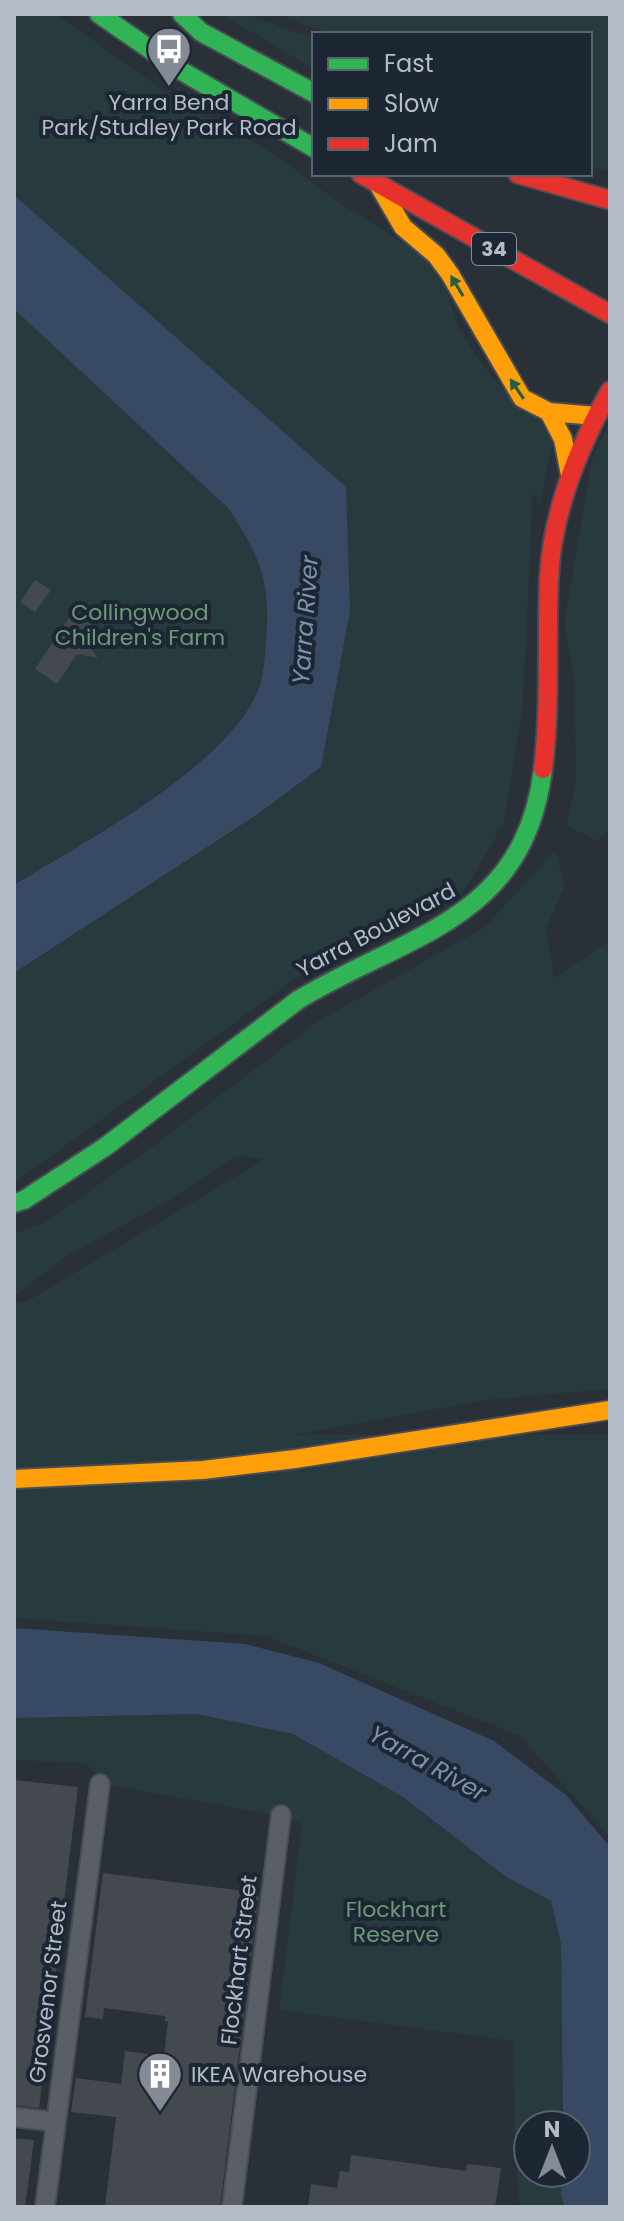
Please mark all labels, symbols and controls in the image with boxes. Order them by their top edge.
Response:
bus stop icon: Yarra Bend Park/Studley Park Road [145,25,193,88]
legend [312,32,592,176]
text: Fast [384,47,434,80]
place label: Yarra Bend Park/Studley Park Road [41,87,297,143]
text: Slow [384,87,439,120]
text: Jam [384,127,438,160]
road number: 34 [472,233,516,265]
one-way arrow [450,275,464,297]
one-way arrow [510,378,525,399]
water label: Yarra River [284,553,326,686]
park label: Collingwood Children's Farm [55,597,225,653]
street label: Yarra Boulevard [291,875,461,985]
water label: Yarra River [363,1717,493,1809]
street label: Flockhart Street [213,1873,265,2047]
park label: Flockhart Reserve [346,1894,446,1950]
street label: Grosvenor Street [21,1899,75,2085]
building icon: IKEA Warehouse [136,2050,184,2113]
place label: IKEA Warehouse [191,2059,367,2090]
north arrow [512,2109,592,2189]
text: N [544,2114,560,2145]

